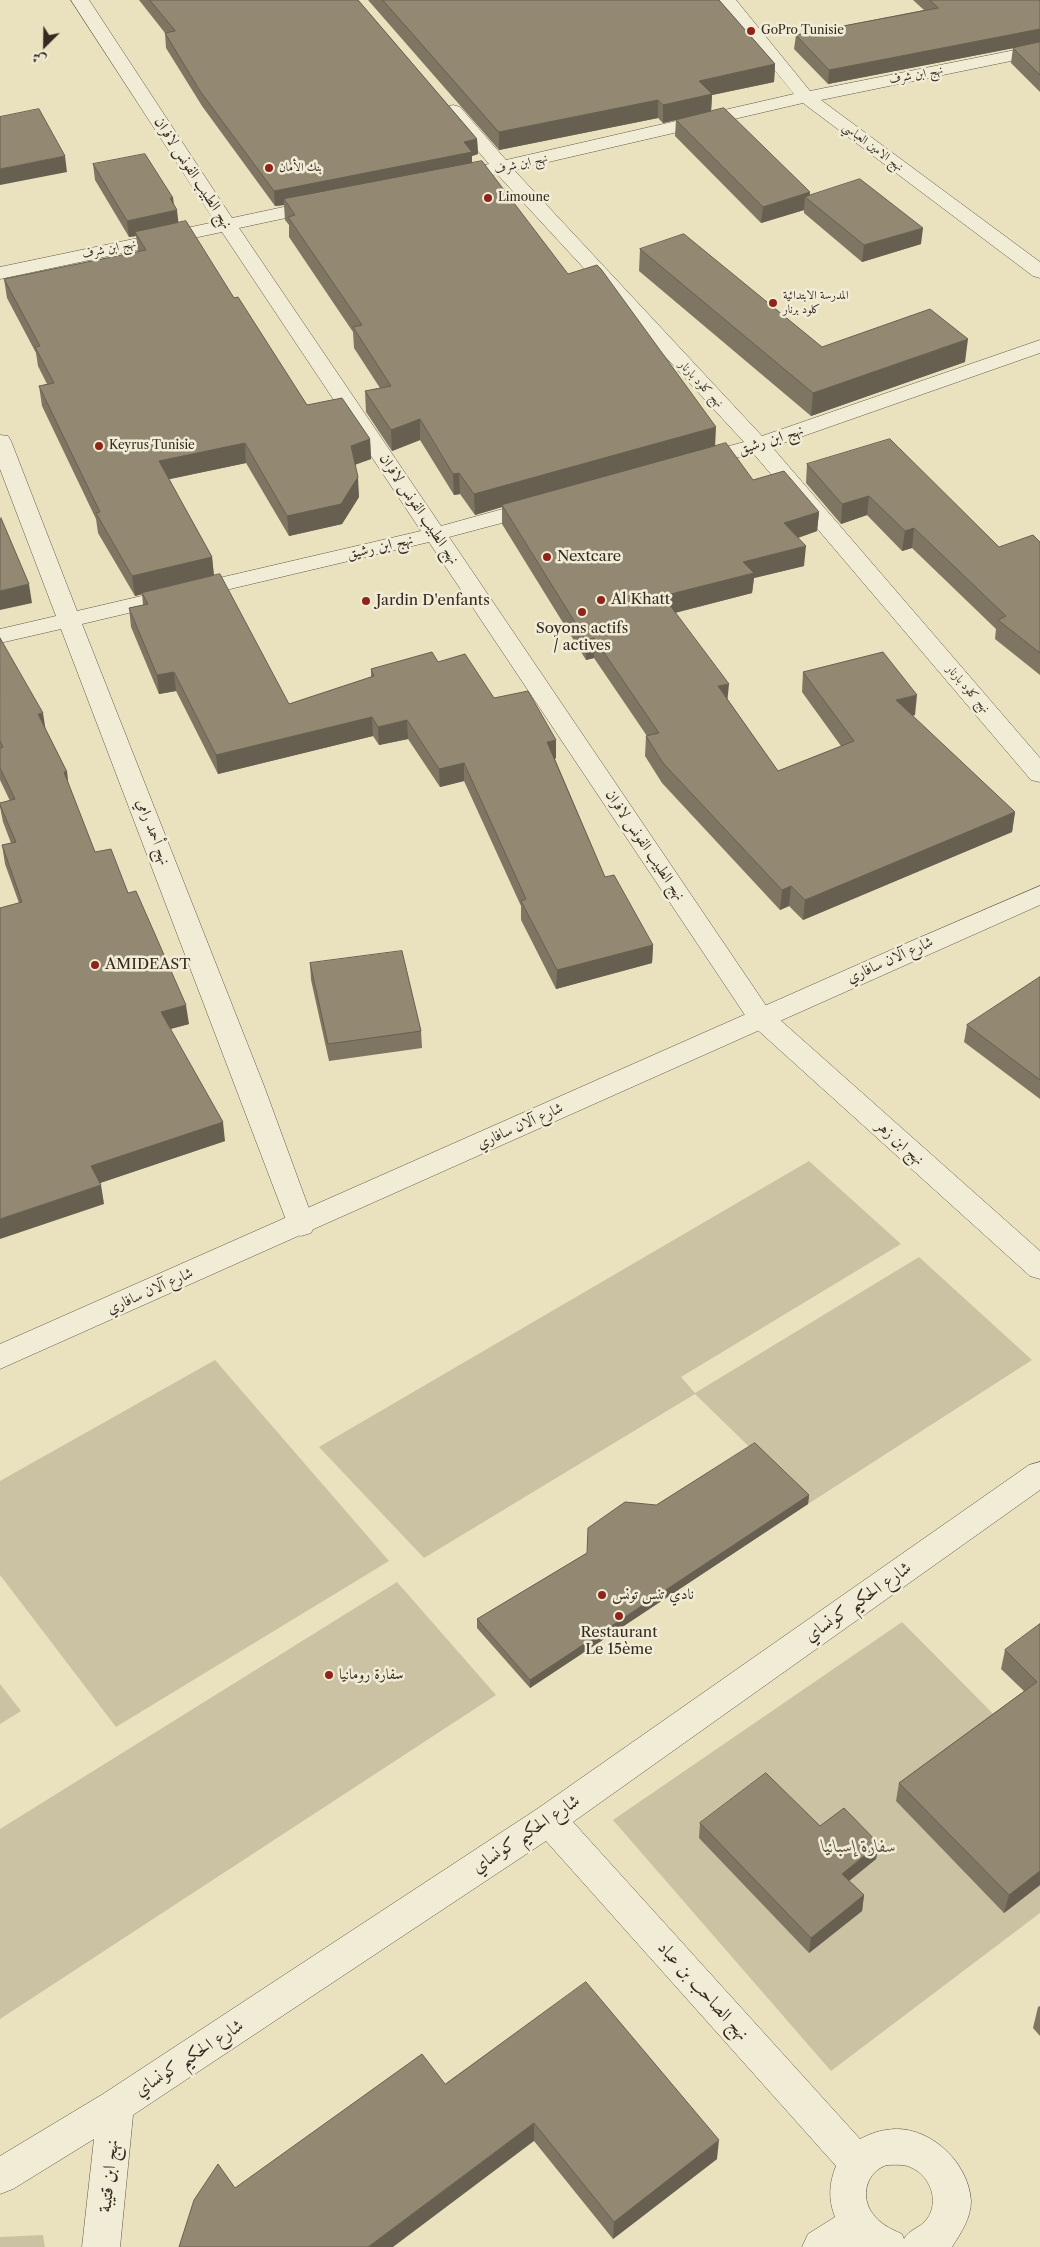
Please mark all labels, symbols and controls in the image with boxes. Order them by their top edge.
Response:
north arrow [20,20,70,70]
place label: GoPro Tunisie [761,24,844,38]
marker: GoPro Tunisie [745,25,757,37]
text: ش [29,48,49,70]
street label: نهج ابن شرف [888,63,944,87]
street label: نهج الطبيب الفونس لافران [150,114,236,232]
street label: نهج الامين العباسي [840,120,906,174]
street label: نهج ابن شرف [493,151,549,177]
place label: بنك الأمان [279,161,322,175]
marker: بنك الأمان [263,162,275,174]
place label: Limoune [498,191,550,205]
marker: Limoune [482,192,494,204]
street label: نهج ابن شرف [81,236,137,262]
place label: المدرسة الابتدائية كلود برنار [783,289,849,317]
marker: المدرسة الابتدائية كلود برنار [767,297,779,309]
street label: نهج كلود بارنار [676,358,726,410]
street label: نهج ابن رشيق [736,421,806,459]
place label: Keyrus Tunisie [109,439,195,453]
marker: Keyrus Tunisie [93,440,105,452]
street label: نهج الطبيب الفونس لافران [375,450,463,568]
street label: نهج ابن رشيق [345,531,415,563]
place label: Nextcare [557,548,621,566]
marker: Nextcare [541,551,553,563]
place label: Al Khatt [611,591,670,609]
place label: Jardin D'enfants [376,592,490,610]
marker: Al Khatt [595,594,607,606]
marker: Jardin D'enfants [360,595,372,607]
marker: Soyons actifs / actives [576,606,588,618]
place label: Soyons actifs / actives [536,620,628,655]
street label: نهج كلود بارنار [943,662,993,716]
street label: نهج الطبيب الفونس لافران [601,786,689,904]
street label: نهج أحمد رامي [132,796,174,868]
street label: شارع آلان سافاري [844,933,936,987]
place label: AMIDEAST [105,956,191,974]
marker: AMIDEAST [89,959,101,971]
street label: شارع آلان سافاري [474,1099,566,1153]
street label: نهج ابن زهر [872,1117,928,1169]
street label: شارع آلان سافاري [104,1264,196,1318]
street label: شارع الحكيم كونساي [800,1557,916,1647]
place label: نادي تنس تونس [612,1586,694,1604]
marker: نادي تنس تونس [596,1589,608,1601]
marker: Restaurant Le 15ème [613,1610,625,1622]
place label: Restaurant Le 15ème [580,1624,658,1659]
place label: سفارة رومانيا [339,1666,403,1684]
marker: سفارة رومانيا [323,1669,335,1681]
street label: شارع الحكيم كونساي [468,1790,584,1878]
park label: سفارة إسبانيا [822,1836,896,1858]
street label: نهج الصاحب بن عباد [653,1937,753,2045]
street label: شارع الحكيم كونساي [130,2015,248,2101]
street label: نهج ابن قتيبة [94,2138,124,2214]

